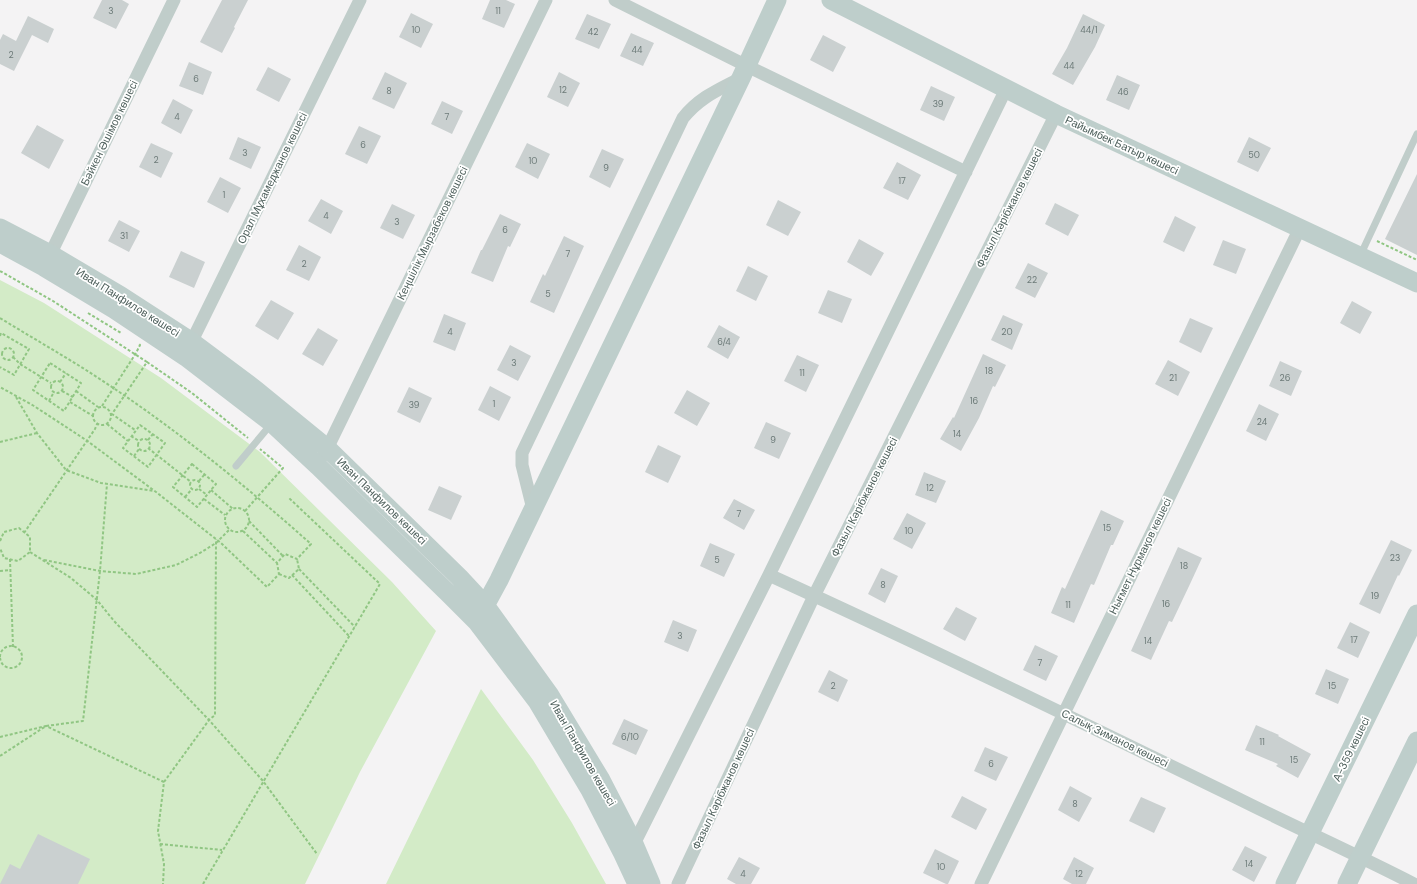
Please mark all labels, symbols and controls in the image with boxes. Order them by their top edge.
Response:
house number: 3 [108,5,114,17]
house number: 11 [495,5,501,17]
house number: 10 [412,24,420,36]
house number: 44/1 [1080,24,1098,36]
house number: 42 [588,26,598,38]
house number: 44 [632,44,643,56]
house number: 2 [8,49,14,61]
house number: 44 [1064,60,1075,72]
house number: 6 [193,73,199,85]
street label: Бәйкен Әшімов көшесі [77,78,141,188]
house number: 12 [559,84,567,96]
house number: 8 [386,85,392,97]
house number: 46 [1117,86,1129,98]
house number: 39 [933,98,944,110]
street label: Орал Мұхамеджанов көшесі [234,110,310,246]
house number: 4 [174,111,180,123]
house number: 7 [445,111,450,123]
street label: Райымбек Батыр көшесі [1063,113,1181,177]
house number: 6 [360,139,366,151]
street label: Фазыл Кәрібжанов көшесі [973,146,1045,270]
house number: 3 [242,147,248,159]
house number: 50 [1248,149,1260,161]
house number: 2 [153,154,159,166]
house number: 10 [529,155,537,167]
house number: 9 [603,162,609,174]
street label: Кеңшілік Мырзабеков көшесі [394,164,470,302]
house number: 17 [898,175,906,187]
house number: 1 [223,189,226,201]
house number: 4 [323,210,329,222]
house number: 3 [394,216,400,228]
house number: 6 [502,224,508,236]
house number: 31 [120,230,128,242]
house number: 7 [566,248,571,260]
house number: 2 [301,258,307,270]
street label: Иван Панфилов көшесі [74,264,182,340]
house number: 22 [1027,274,1037,286]
house number: 5 [545,288,551,300]
house number: 4 [447,326,453,338]
house number: 20 [1001,326,1013,338]
house number: 6/4 [717,336,731,348]
house number: 3 [511,357,517,369]
house number: 18 [985,365,993,377]
house number: 11 [799,367,805,379]
house number: 21 [1169,372,1177,384]
house number: 26 [1280,372,1291,384]
house number: 16 [970,395,979,407]
house number: 1 [493,398,496,410]
house number: 39 [409,399,420,411]
house number: 24 [1257,416,1268,428]
house number: 14 [953,428,962,440]
house number: 9 [770,434,776,446]
street label: Фазыл Кәрібжанов көшесі [828,435,900,559]
street label: Иван Панфилов көшесі [334,455,430,547]
house number: 12 [926,482,934,494]
street label: Нығмет Нұрмақов көшесі [1106,495,1174,617]
house number: 7 [737,508,742,520]
house number: 15 [1103,522,1111,534]
house number: 10 [905,525,913,537]
house number: 23 [1390,552,1400,564]
house number: 5 [714,554,720,566]
house number: 18 [1180,560,1188,572]
house number: 8 [880,579,886,591]
house number: 19 [1371,590,1380,602]
house number: 16 [1162,598,1171,610]
house number: 11 [1065,599,1071,611]
house number: 3 [677,630,683,642]
house number: 17 [1350,634,1358,646]
house number: 14 [1144,635,1153,647]
house number: 7 [1038,657,1043,669]
house number: 2 [830,680,836,692]
house number: 15 [1328,680,1336,692]
street label: Иван Панфилов көшесі [547,698,619,808]
street label: Салық Зиманов көшесі [1059,706,1171,770]
street label: А-359 көшесі [1329,715,1373,783]
street label: Фазыл Кәрібжанов көшесі [689,726,757,852]
house number: 6/10 [621,731,639,743]
house number: 11 [1259,736,1265,748]
house number: 15 [1290,754,1298,766]
house number: 6 [988,758,994,770]
house number: 8 [1072,798,1078,810]
house number: 14 [1245,858,1254,870]
house number: 10 [937,861,945,873]
house number: 4 [740,868,746,880]
house number: 12 [1075,868,1083,880]

